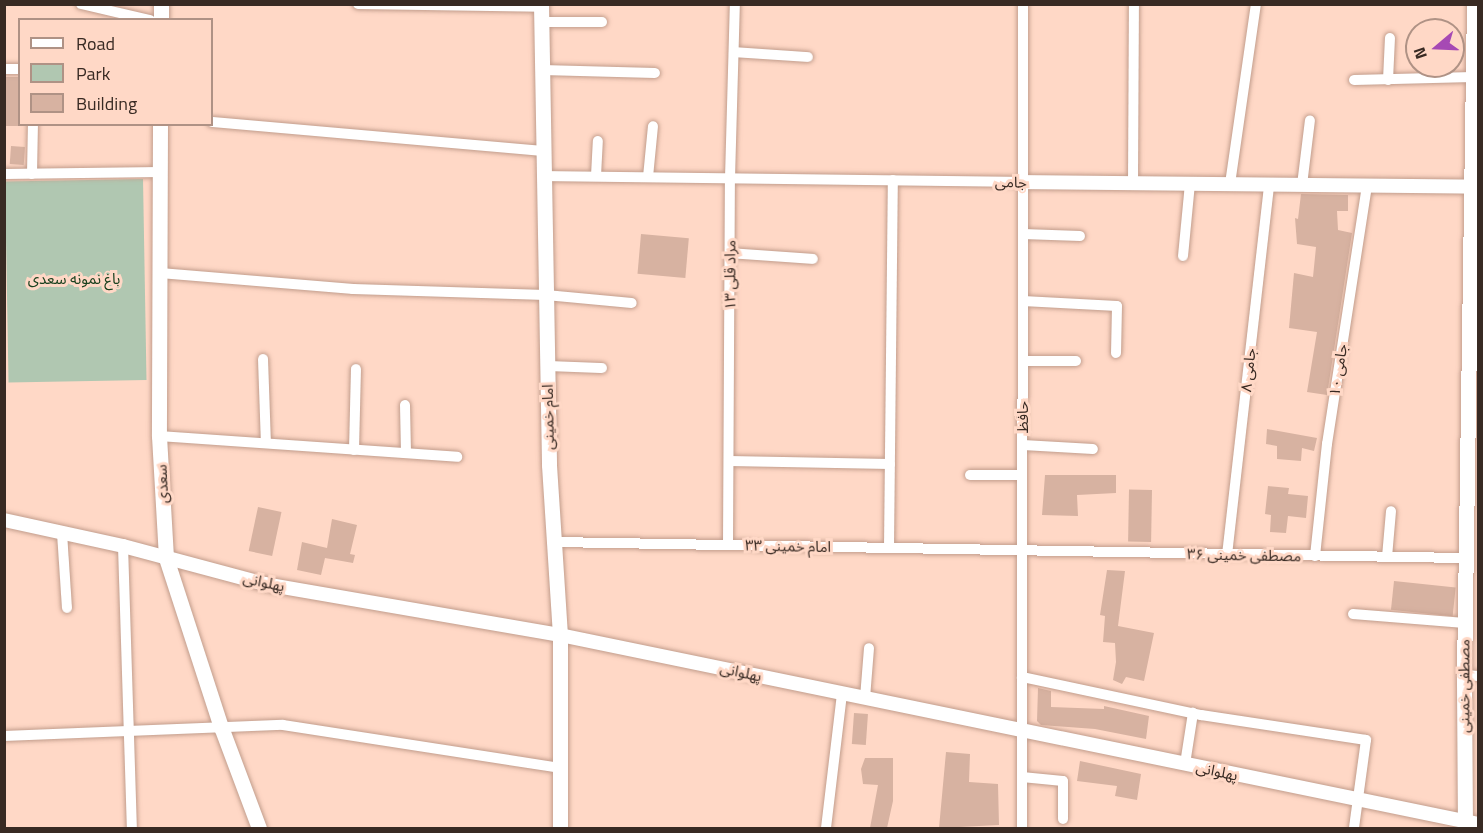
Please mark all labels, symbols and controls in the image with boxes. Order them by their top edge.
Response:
legend [18,18,213,126]
north arrow [1405,18,1465,78]
text: Road [76,30,115,57]
text: N [1407,44,1433,62]
text: Park [76,60,110,87]
text: Building [76,90,137,117]
street label: جامی [995,173,1027,191]
street label: مراد قلی ۱۳ [721,240,739,310]
park label: باغ نمونه سعدی [28,270,120,288]
street label: جامی ۱۰ [1325,343,1351,397]
street label: جامی ۸ [1237,347,1259,393]
street label: امام خمینی [538,384,558,450]
street label: حافظ [1014,401,1032,433]
street label: سعدی [152,464,172,504]
street label: امام خمینی ۳۳ [745,536,831,556]
street label: مصطفی خمینی ۳۶ [1187,545,1301,565]
street label: پهلوانی [241,569,287,595]
street label: مصطفی خمینی [1455,639,1473,733]
street label: پهلوانی [718,659,764,685]
street label: پهلوانی [1194,758,1240,784]

